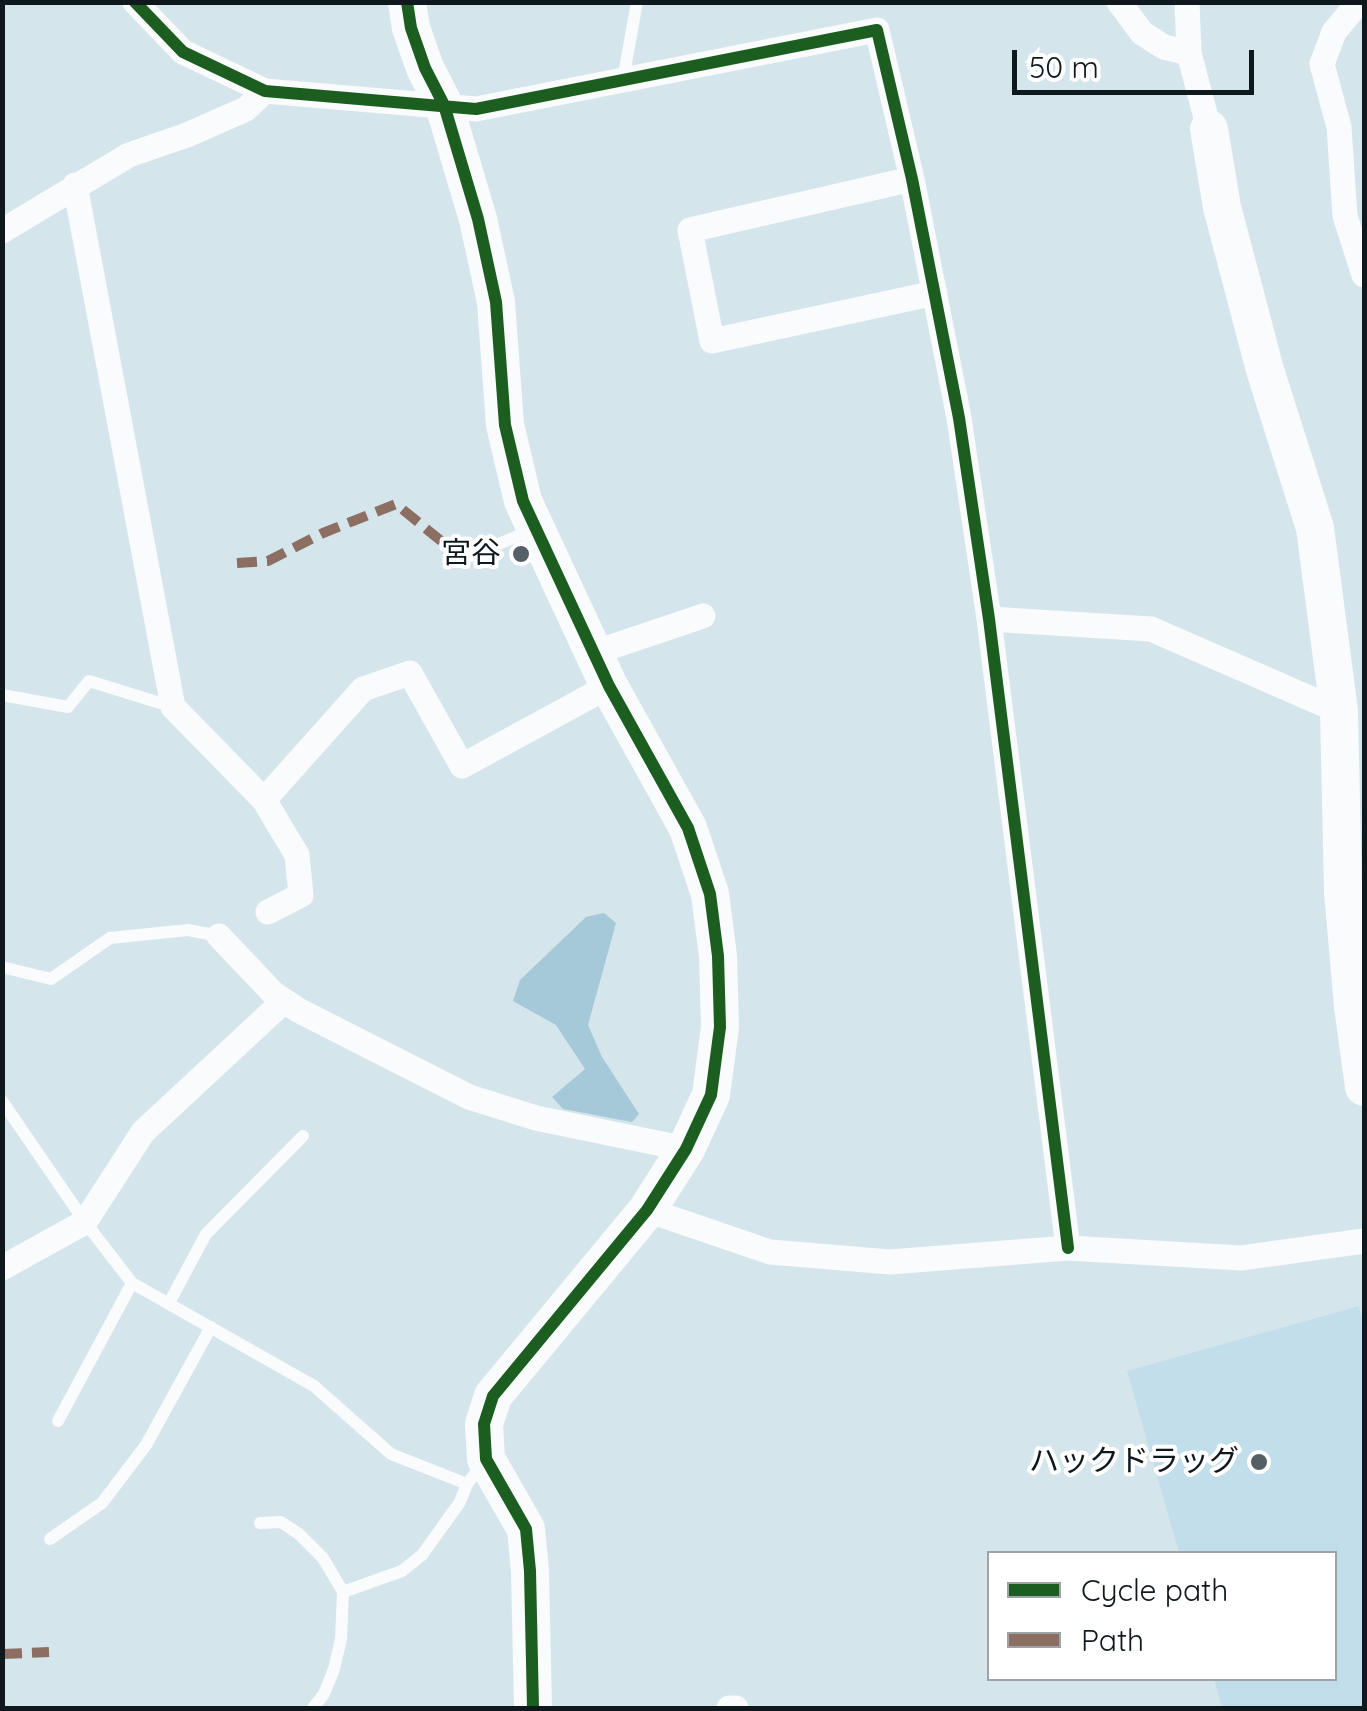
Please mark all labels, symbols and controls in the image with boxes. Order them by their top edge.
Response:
scale bar [1017,30,1260,92]
text: 50 m [1029,48,1099,86]
place label: 宮谷 [441,536,501,572]
marker: 宮谷 [510,543,532,565]
place label: ハックドラッグ [1029,1444,1239,1480]
marker: ハックドラッグ [1248,1451,1270,1473]
legend [987,1551,1337,1681]
text: Cycle path [1081,1571,1228,1609]
text: Path [1081,1621,1144,1659]

